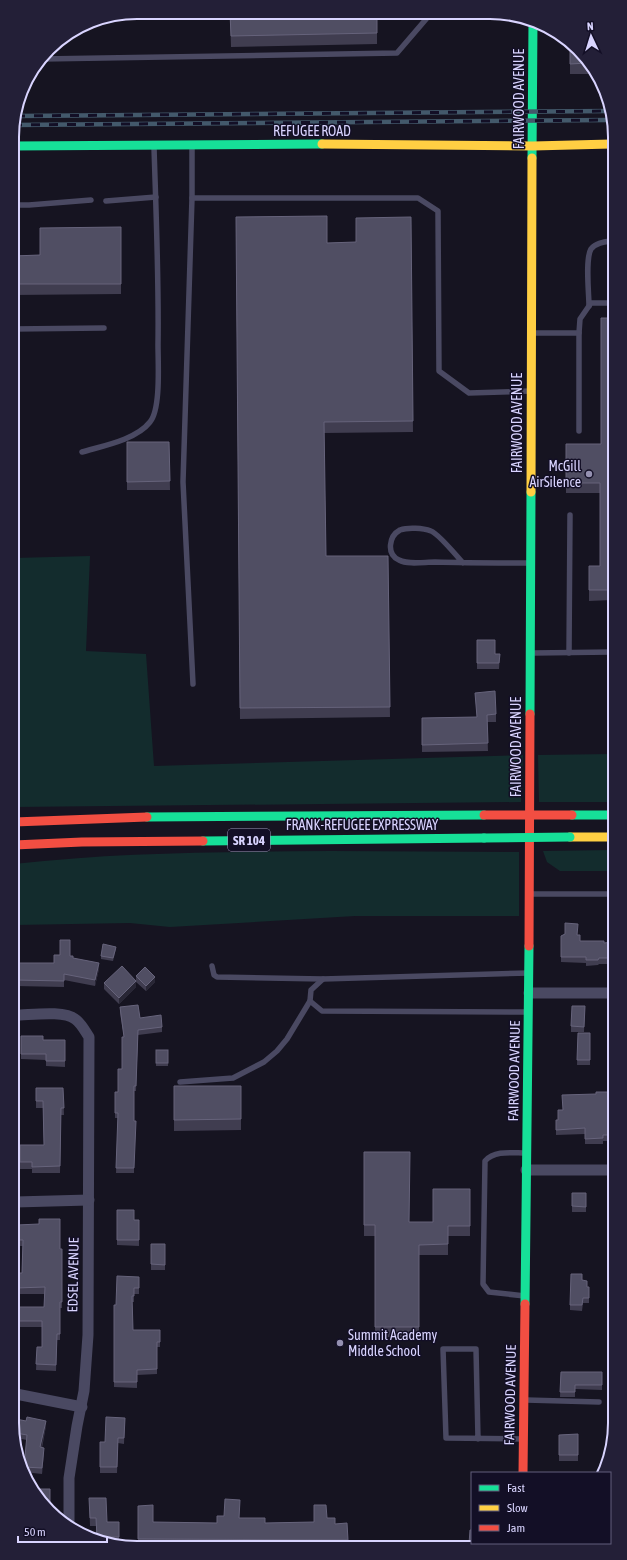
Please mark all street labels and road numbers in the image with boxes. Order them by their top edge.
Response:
street label: FAIRWOOD AVENUE [511,49,527,149]
street label: REFUGEE ROAD [273,123,351,139]
street label: FAIRWOOD AVENUE [509,373,525,473]
street label: FAIRWOOD AVENUE [508,697,524,797]
street label: FRANK-REFUGEE EXPRESSWAY [286,817,439,833]
road number: SR 104 [228,829,270,851]
street label: FAIRWOOD AVENUE [505,1021,523,1121]
street label: EDSEL AVENUE [64,1237,82,1313]
street label: FAIRWOOD AVENUE [501,1345,519,1445]

